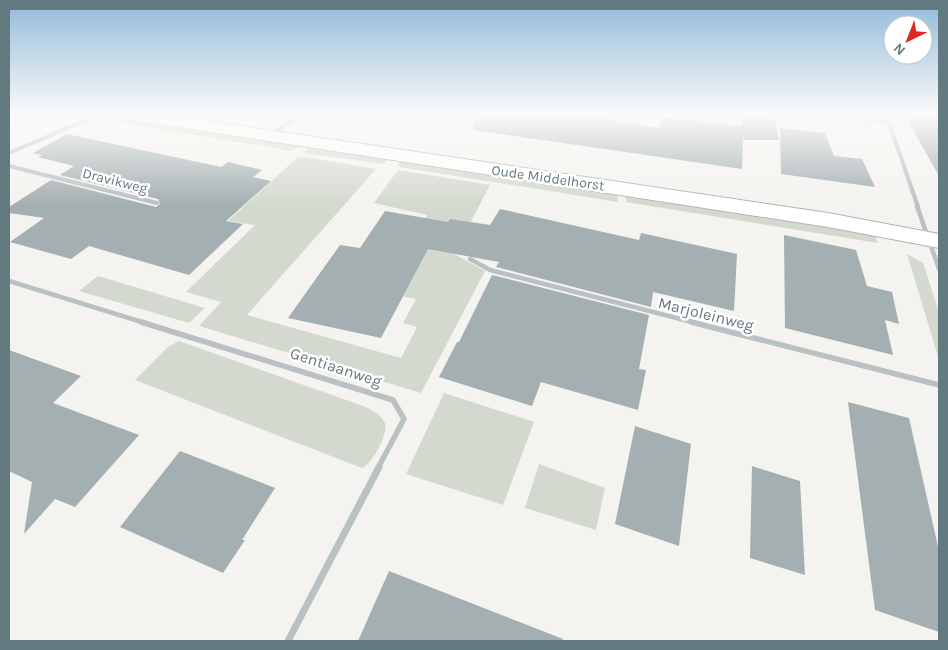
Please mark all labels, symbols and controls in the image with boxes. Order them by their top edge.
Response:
north arrow [883,15,933,65]
text: N [890,39,909,59]
street label: Oude Middelhorst [490,162,606,194]
street label: Dravikweg [81,165,149,197]
street label: Marjoleinweg [656,293,756,335]
street label: Gentiaanweg [288,343,384,391]

